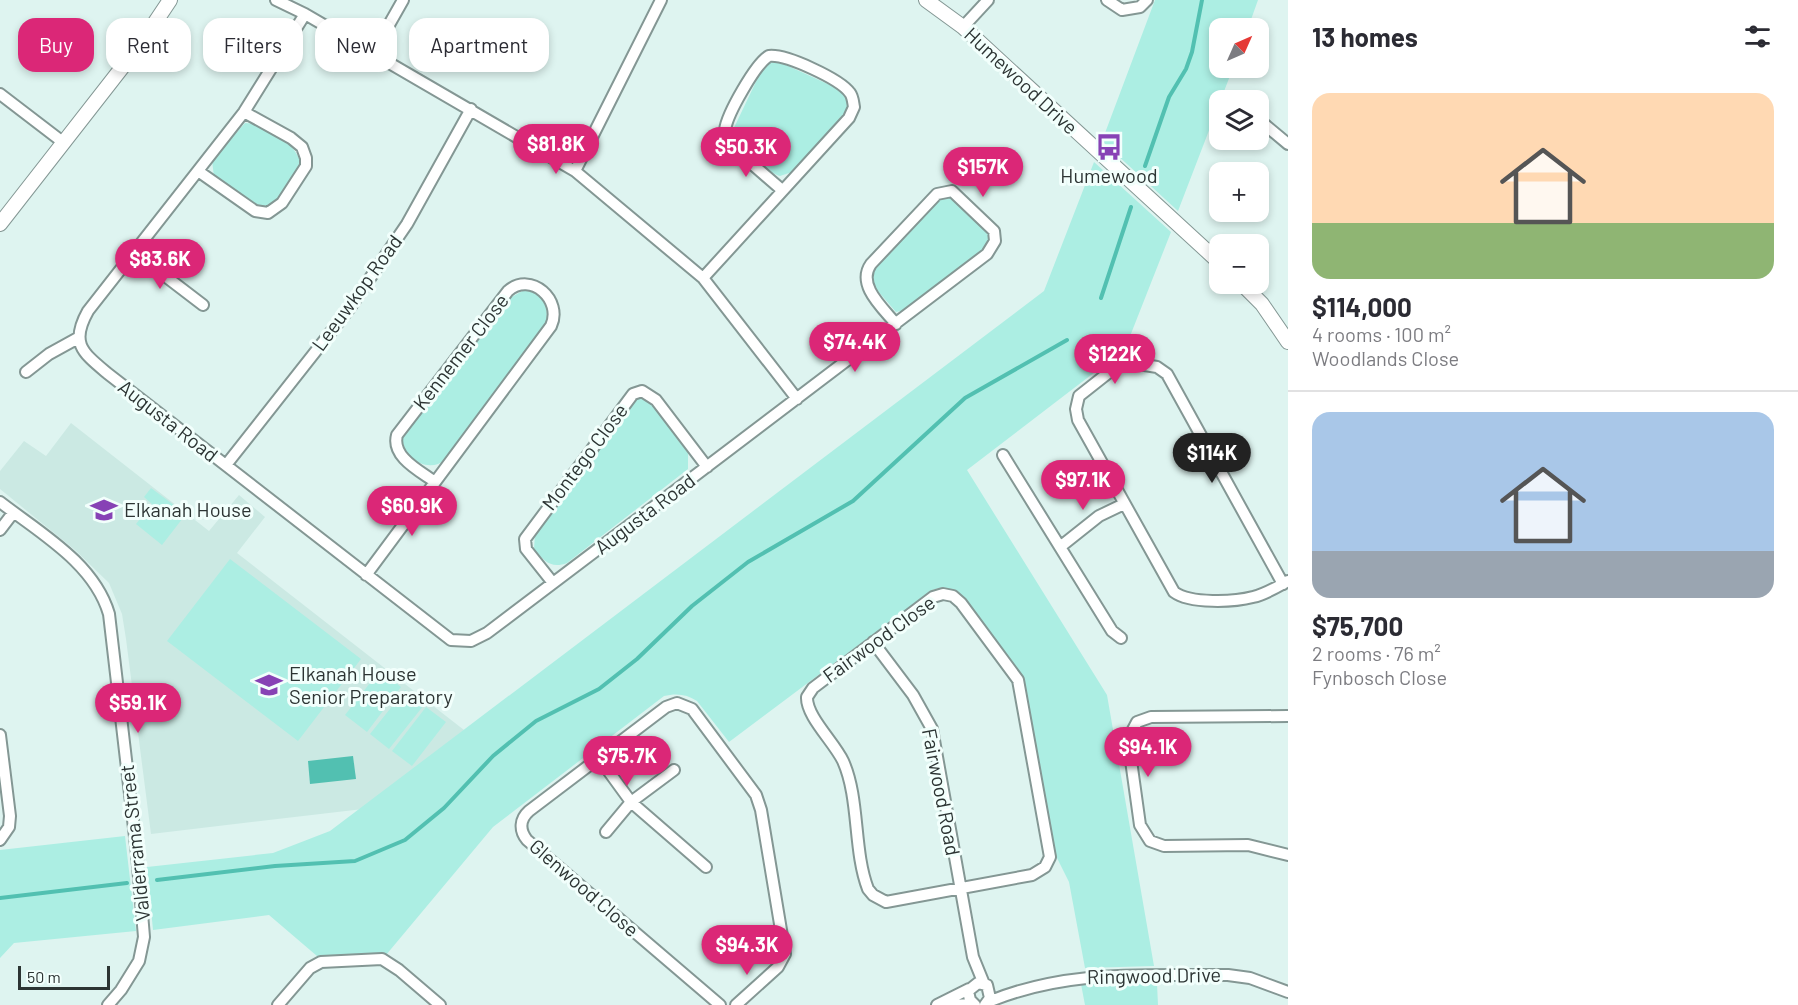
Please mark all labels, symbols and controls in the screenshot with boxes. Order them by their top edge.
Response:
chip: Buy [18,18,94,72]
chip: Rent [106,18,191,72]
chip: Filters [203,18,303,72]
chip: New [315,18,397,72]
chip: Apartment [409,18,549,72]
north arrow [1209,18,1269,78]
map controls [1209,18,1269,294]
icon: filters [1741,20,1774,53]
text: 13 homes [1312,21,1418,52]
street label: Humewood Drive [960,22,1083,139]
button: layers [1209,90,1269,150]
pin: $81.8K [507,124,605,175]
pin: $50.3K [697,127,795,178]
text: $81.8K [527,131,585,155]
bus stop icon: Humewood [1094,132,1124,162]
icon: home [1489,132,1597,240]
text: $50.3K [715,134,777,158]
pin: $157K [941,147,1025,198]
text: $157K [957,154,1009,178]
button: + [1209,162,1269,222]
place label: Humewood [1060,163,1158,187]
street label: Leeuwkop Road [306,230,406,355]
button: − [1209,234,1269,294]
pin: $83.6K [111,239,209,290]
text: $83.6K [129,246,191,270]
street label: Kennemer Close [407,288,513,414]
text: $114,000 [1312,291,1412,322]
pin: $74.4K [806,322,904,373]
text: 4 rooms · 100 m² [1312,322,1451,346]
text: $74.4K [823,329,887,353]
pin: $122K [1073,334,1157,385]
text: $122K [1088,341,1142,365]
text: Woodlands Close [1312,346,1459,370]
street label: Augusta Road [114,374,223,466]
street label: Montego Close [536,398,632,514]
pin: $114K [1170,433,1254,484]
text: $114K [1187,440,1237,464]
icon: home [1489,451,1597,559]
pin: $97.1K [1034,460,1132,511]
text: $97.1K [1055,467,1111,491]
street label: Augusta Road [589,468,699,559]
pin: $60.9K [363,486,461,537]
text: $60.9K [381,493,443,517]
school or university icon: Elkanah House [89,495,119,525]
place label: Elkanah House [124,497,252,521]
street label: Fairwood Close [818,590,939,687]
text: $75,700 [1312,610,1403,641]
text: 2 rooms · 76 m² [1312,641,1441,665]
place label: Elkanah House Senior Preparatory [289,661,453,708]
text: Fynbosch Close [1312,665,1447,689]
school or university icon: Elkanah House Senior Preparatory [254,670,284,700]
pin: $59.1K [89,683,187,734]
text: $59.1K [109,690,167,714]
street label: Fairwood Road [918,726,966,857]
pin: $94.1K [1099,727,1197,778]
text: $94.1K [1118,734,1178,758]
pin: $75.7K [578,736,676,787]
text: $75.7K [597,743,657,767]
street label: Valderrama Street [114,764,154,923]
street label: Glenwood Close [525,833,644,941]
pin: $94.3K [698,925,796,976]
text: $94.3K [716,932,778,956]
street label: Ringwood Drive [1087,962,1221,988]
scale bar [18,963,110,990]
text: 50 m [27,967,61,986]

